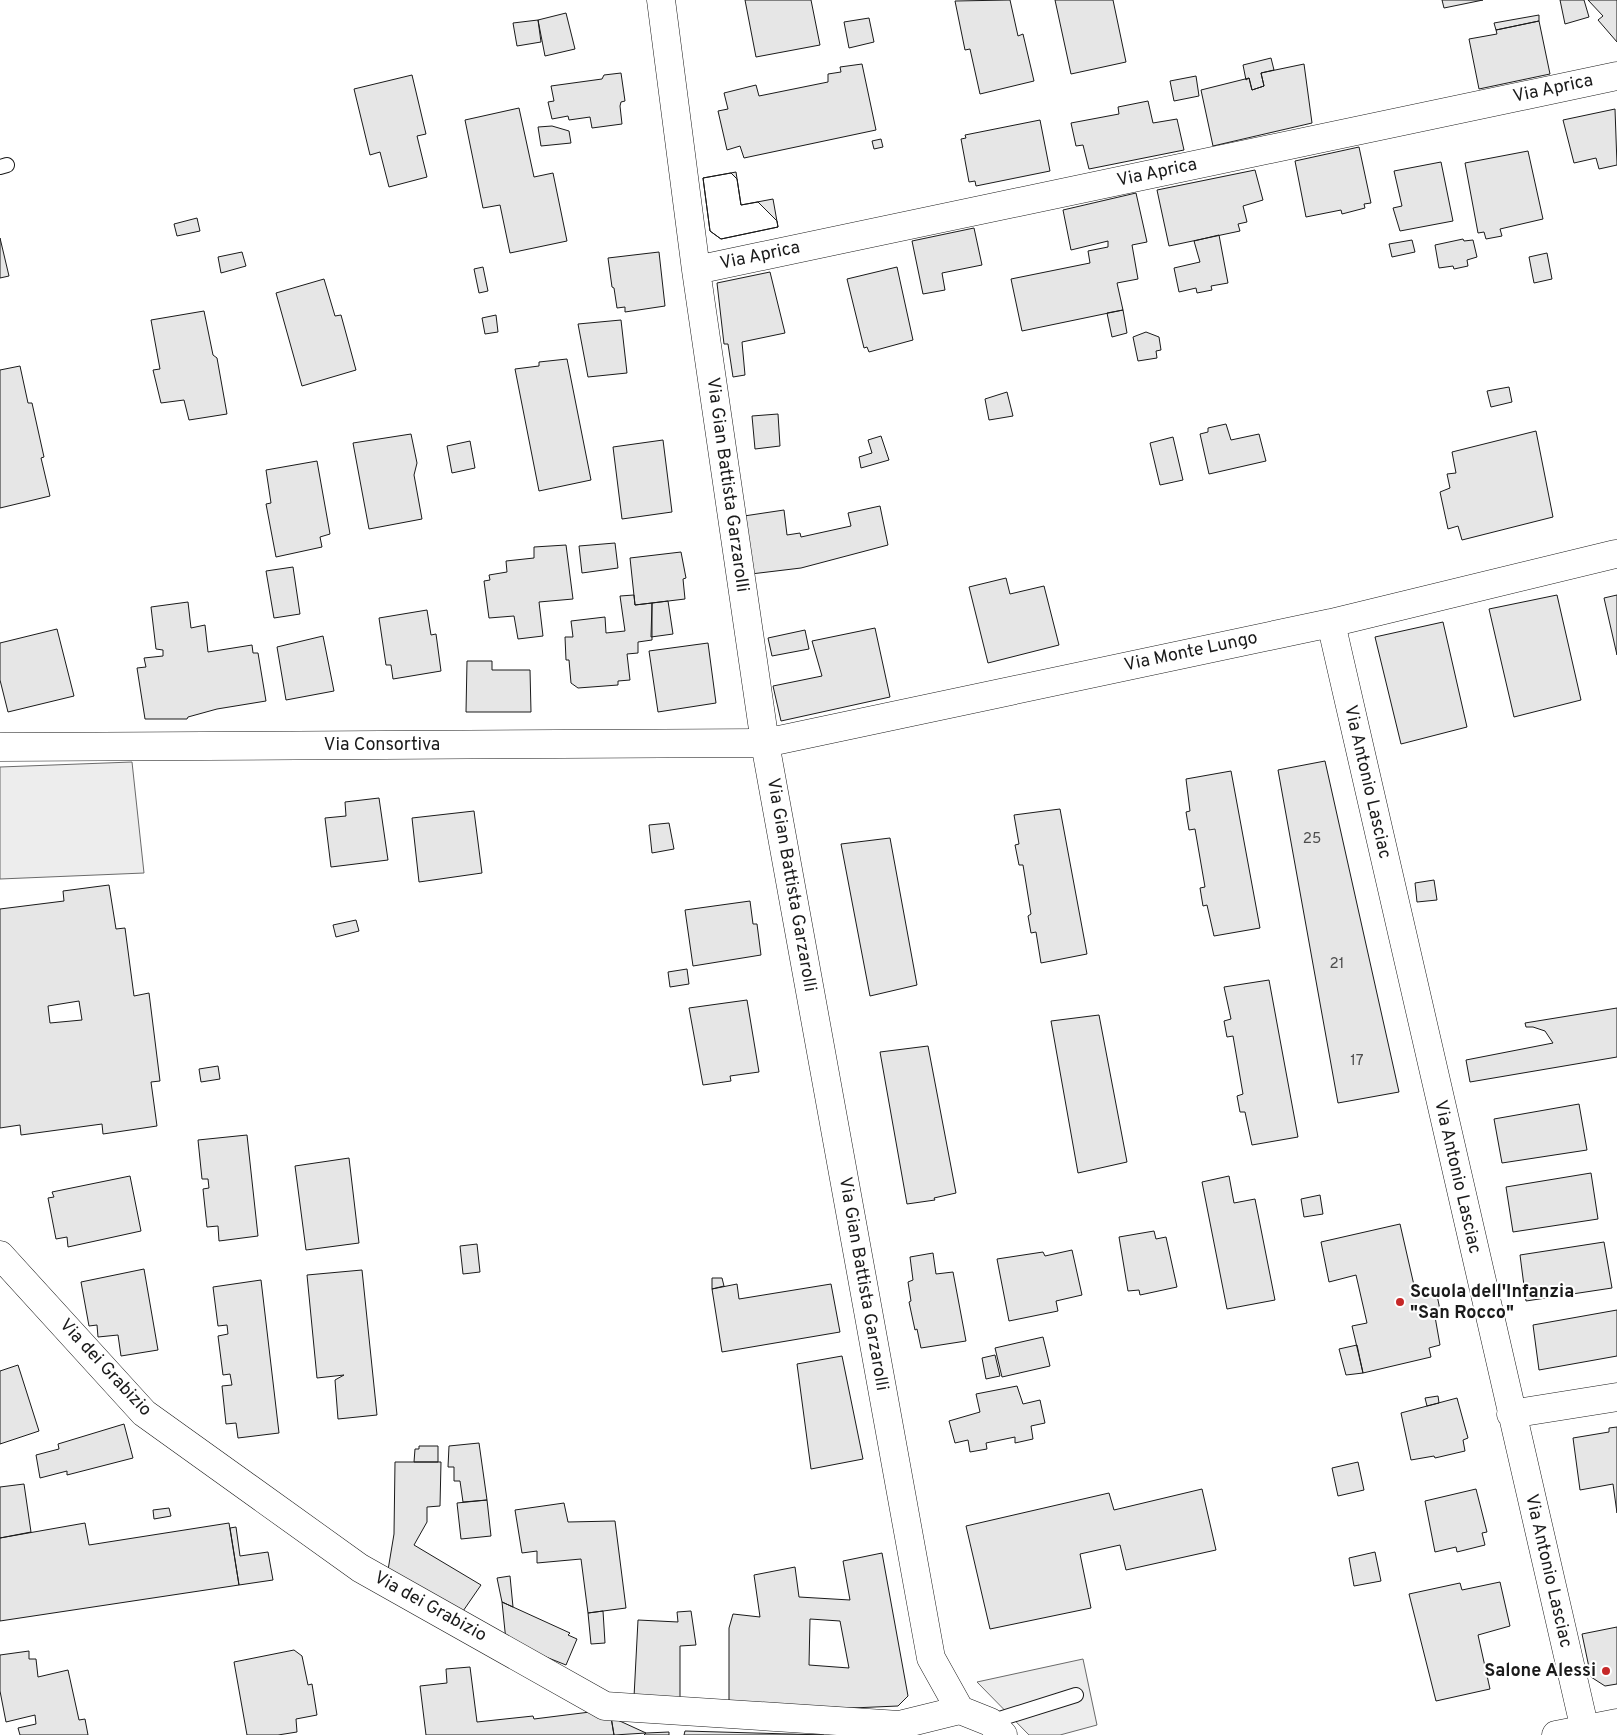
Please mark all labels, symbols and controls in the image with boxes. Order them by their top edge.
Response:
street label: Via Aprica [1511,69,1595,109]
street label: Via Aprica [1115,153,1199,193]
street label: Via Aprica [718,236,802,276]
street label: Via Gian Battista Garzarolli [701,376,753,594]
street label: Via Monte Lungo [1122,627,1260,677]
street label: Via Antonio Lasciac [1338,703,1396,861]
street label: Via Consortiva [324,734,440,757]
street label: Via Gian Battista Garzarolli [761,776,821,994]
house number: 25 [1303,830,1321,849]
house number: 21 [1330,955,1344,974]
house number: 17 [1350,1052,1364,1071]
street label: Via Antonio Lasciac [1428,1098,1486,1256]
street label: Via Gian Battista Garzarolli [833,1175,893,1393]
place label: Scuola dell'Infanzia "San Rocco" [1410,1281,1574,1325]
marker: Scuola dell'Infanzia "San Rocco" [1394,1296,1406,1308]
street label: Via dei Grabizio [54,1314,156,1422]
street label: Via Antonio Lasciac [1519,1492,1577,1650]
street label: Via dei Grabizio [370,1567,490,1647]
place label: Salone Alessi [1484,1660,1596,1683]
marker: Salone Alessi [1600,1665,1612,1677]

